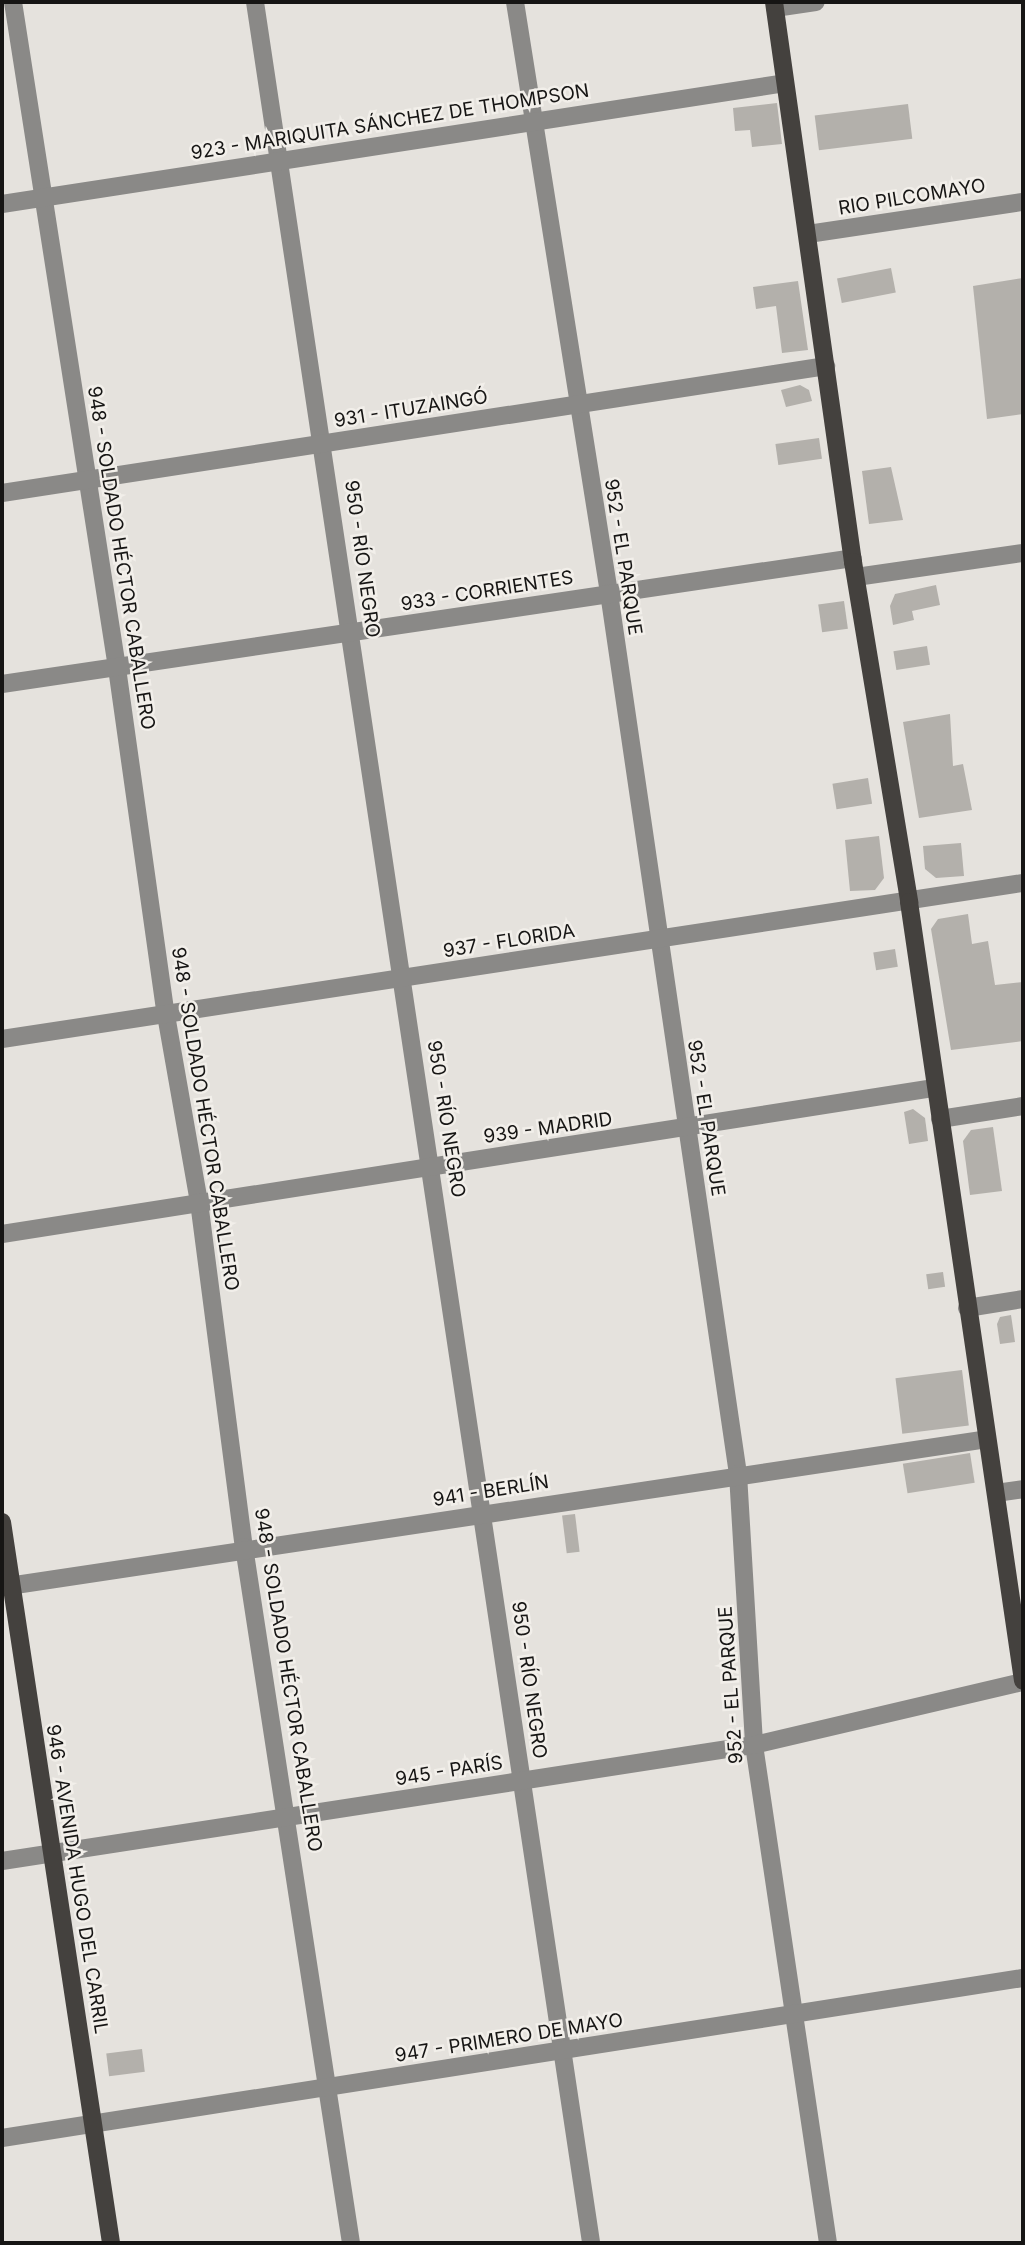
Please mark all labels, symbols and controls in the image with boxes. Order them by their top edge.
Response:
street label: 923 - MARIQUITA SÁNCHEZ DE THOMPSON [189,79,591,165]
street label: RIO PILCOMAYO [837,174,987,220]
street label: 948 - SOLDADO HÉCTOR CABALLERO [83,385,159,731]
street label: 931 - ITUZAINGÓ [332,386,490,432]
street label: 952 - EL PARQUE [599,477,647,637]
street label: 950 - RÍO NEGRO [340,479,384,639]
street label: 933 - CORRIENTES [399,566,575,616]
street label: 937 - FLORIDA [441,919,577,963]
street label: 948 - SOLDADO HÉCTOR CABALLERO [167,946,243,1292]
street label: 952 - EL PARQUE [682,1038,730,1198]
street label: 950 - RÍO NEGRO [422,1039,470,1199]
street label: 939 - MADRID [482,1108,614,1148]
street label: 941 - BERLÍN [431,1471,551,1511]
street label: 948 - SOLDADO HÉCTOR CABALLERO [250,1507,326,1853]
street label: 950 - RÍO NEGRO [507,1600,551,1760]
street label: 952 - EL PARQUE [714,1605,748,1765]
street label: 946 - AVENIDA HUGO DEL CARRIL [41,1723,113,2035]
street label: 945 - PARÍS [394,1751,504,1791]
street label: 947 - PRIMERO DE MAYO [393,2009,625,2067]

